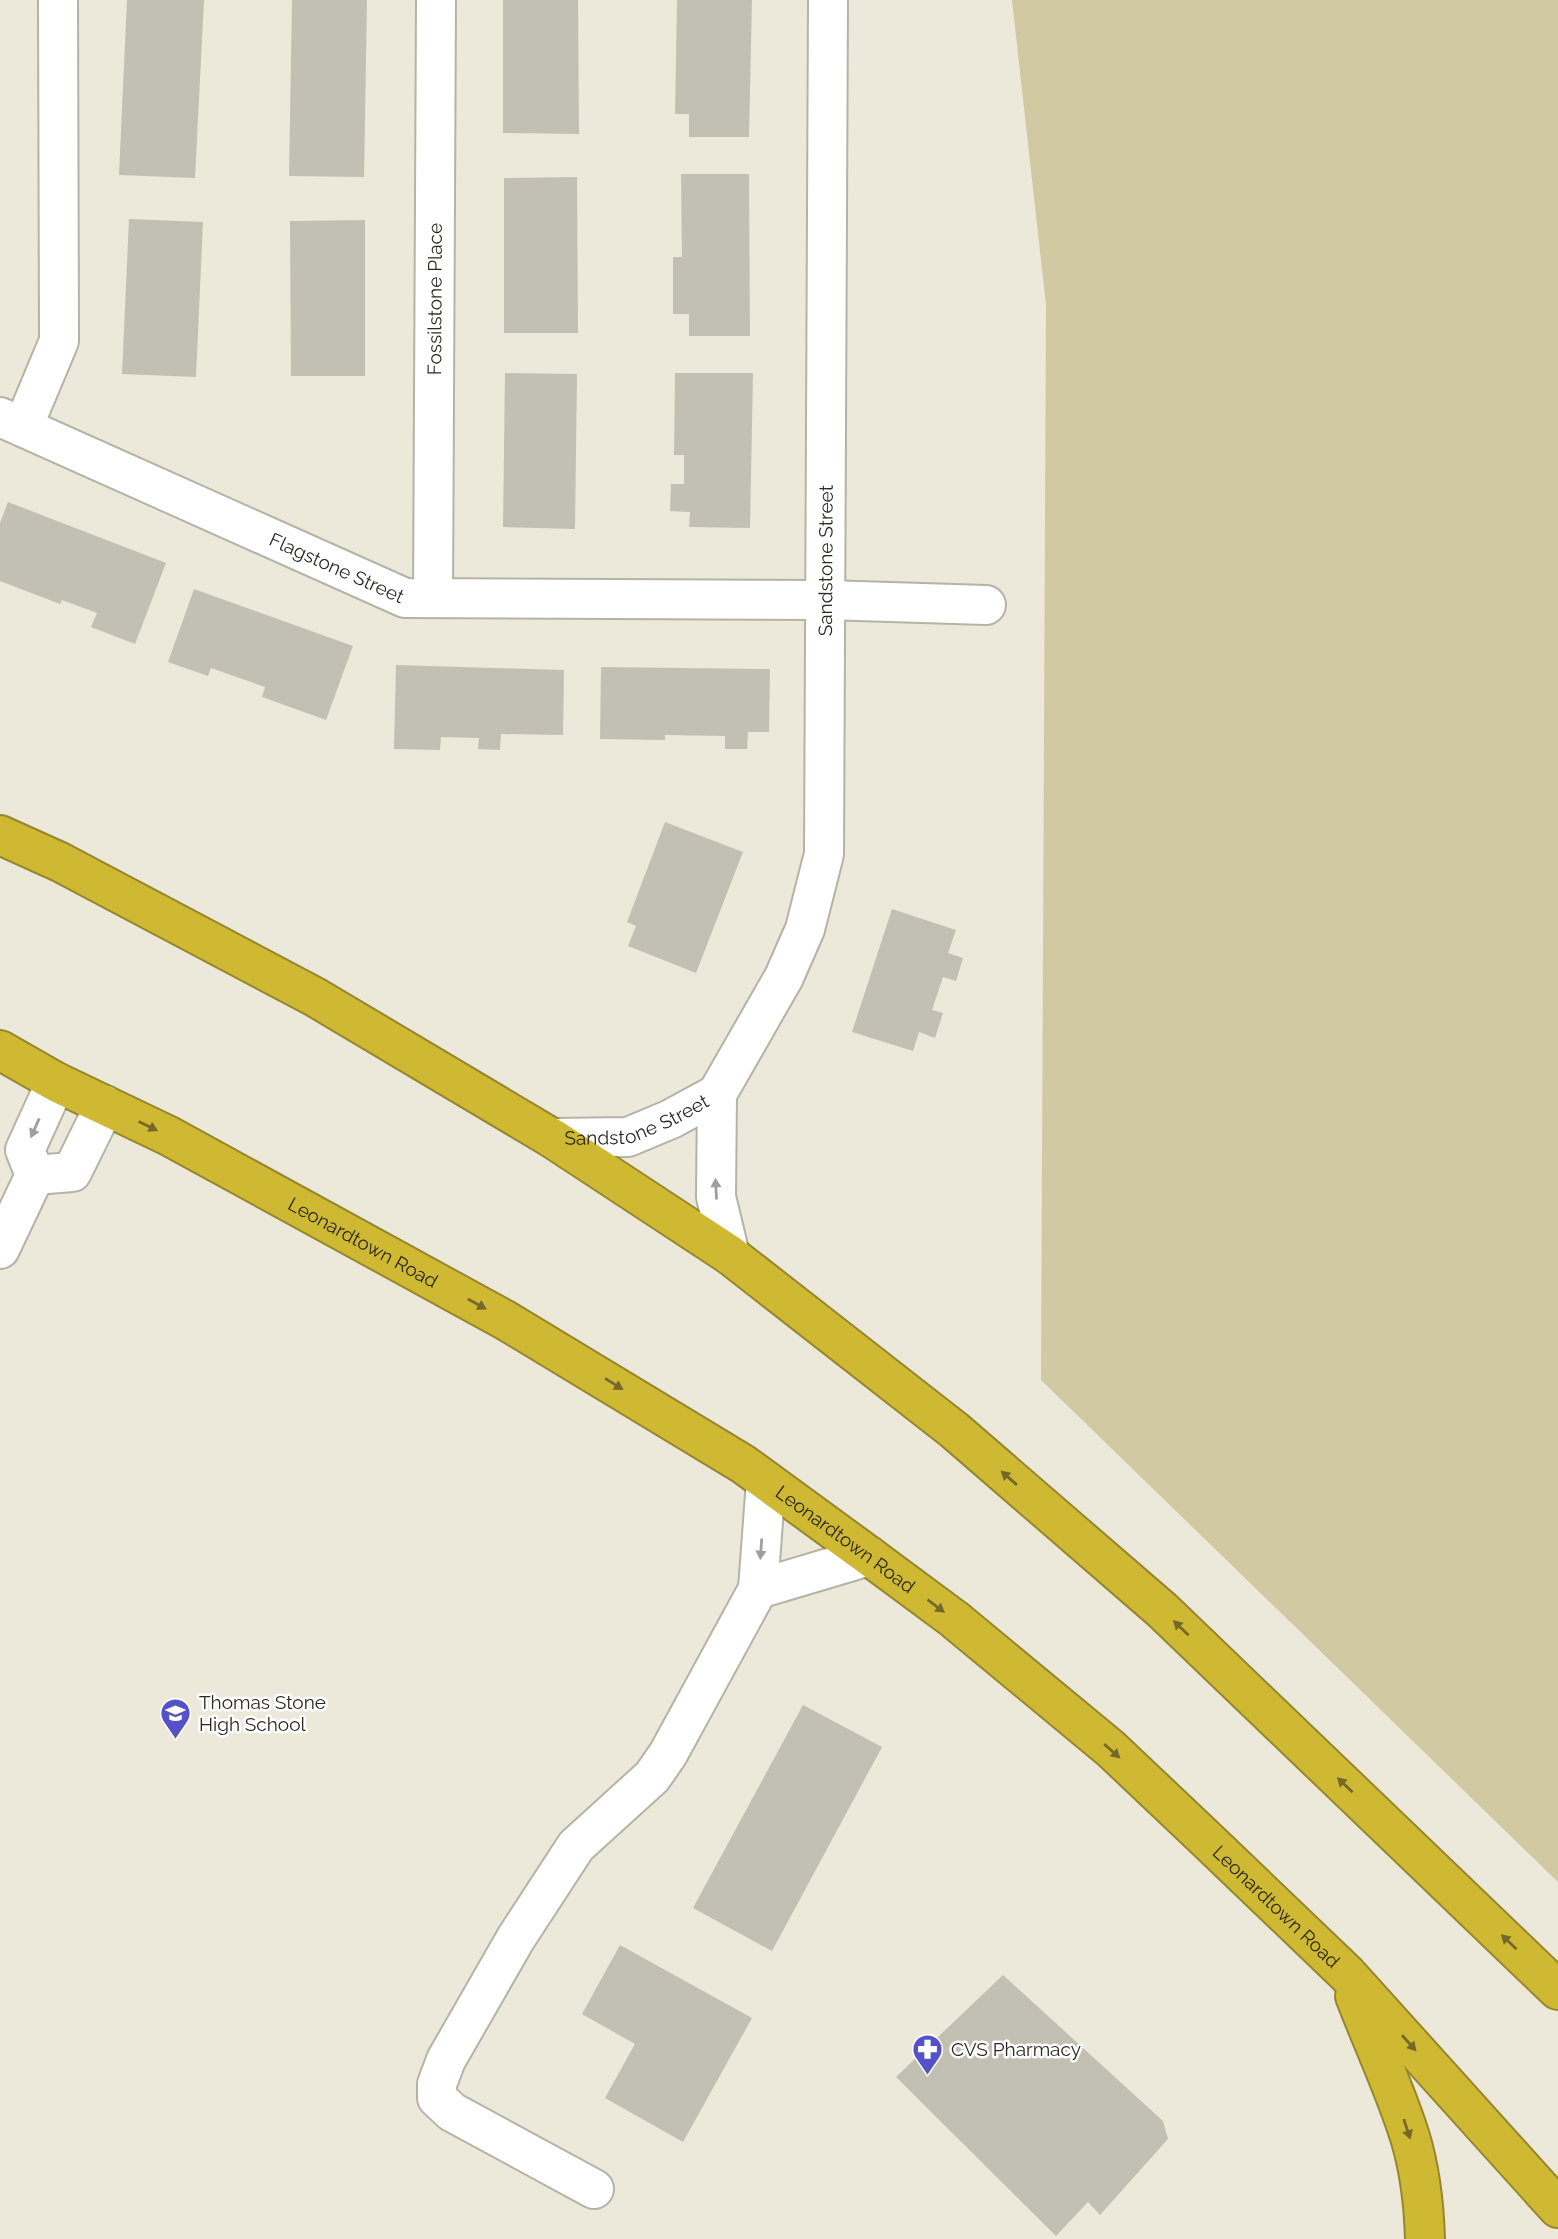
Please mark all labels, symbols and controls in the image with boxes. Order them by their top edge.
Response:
street label: Fossilstone Place [423,223,446,375]
street label: Sandstone Street [814,484,837,636]
street label: Flagstone Street [266,528,408,607]
street label: Sandstone Street [564,1089,713,1149]
one-way arrow [29,1118,41,1138]
one-way arrow [138,1120,158,1132]
one-way arrow [710,1178,721,1200]
street label: Leonardtown Road [284,1192,442,1292]
one-way arrow [467,1298,487,1310]
one-way arrow [604,1378,623,1391]
one-way arrow [1000,1470,1018,1486]
street label: Leonardtown Road [772,1481,919,1597]
one-way arrow [755,1538,766,1560]
one-way arrow [927,1599,946,1613]
one-way arrow [1172,1619,1189,1636]
place label: Thomas Stone High School [199,1691,326,1735]
school or university icon: Thomas Stone High School [159,1696,193,1740]
one-way arrow [1103,1743,1121,1759]
one-way arrow [1337,1777,1354,1793]
street label: Leonardtown Road [1208,1841,1344,1972]
one-way arrow [1501,1935,1518,1951]
pharmacy icon: CVS Pharmacy [911,2032,945,2076]
one-way arrow [1401,2034,1417,2052]
place label: CVS Pharmacy [951,2038,1081,2060]
one-way arrow [1402,2119,1413,2140]

